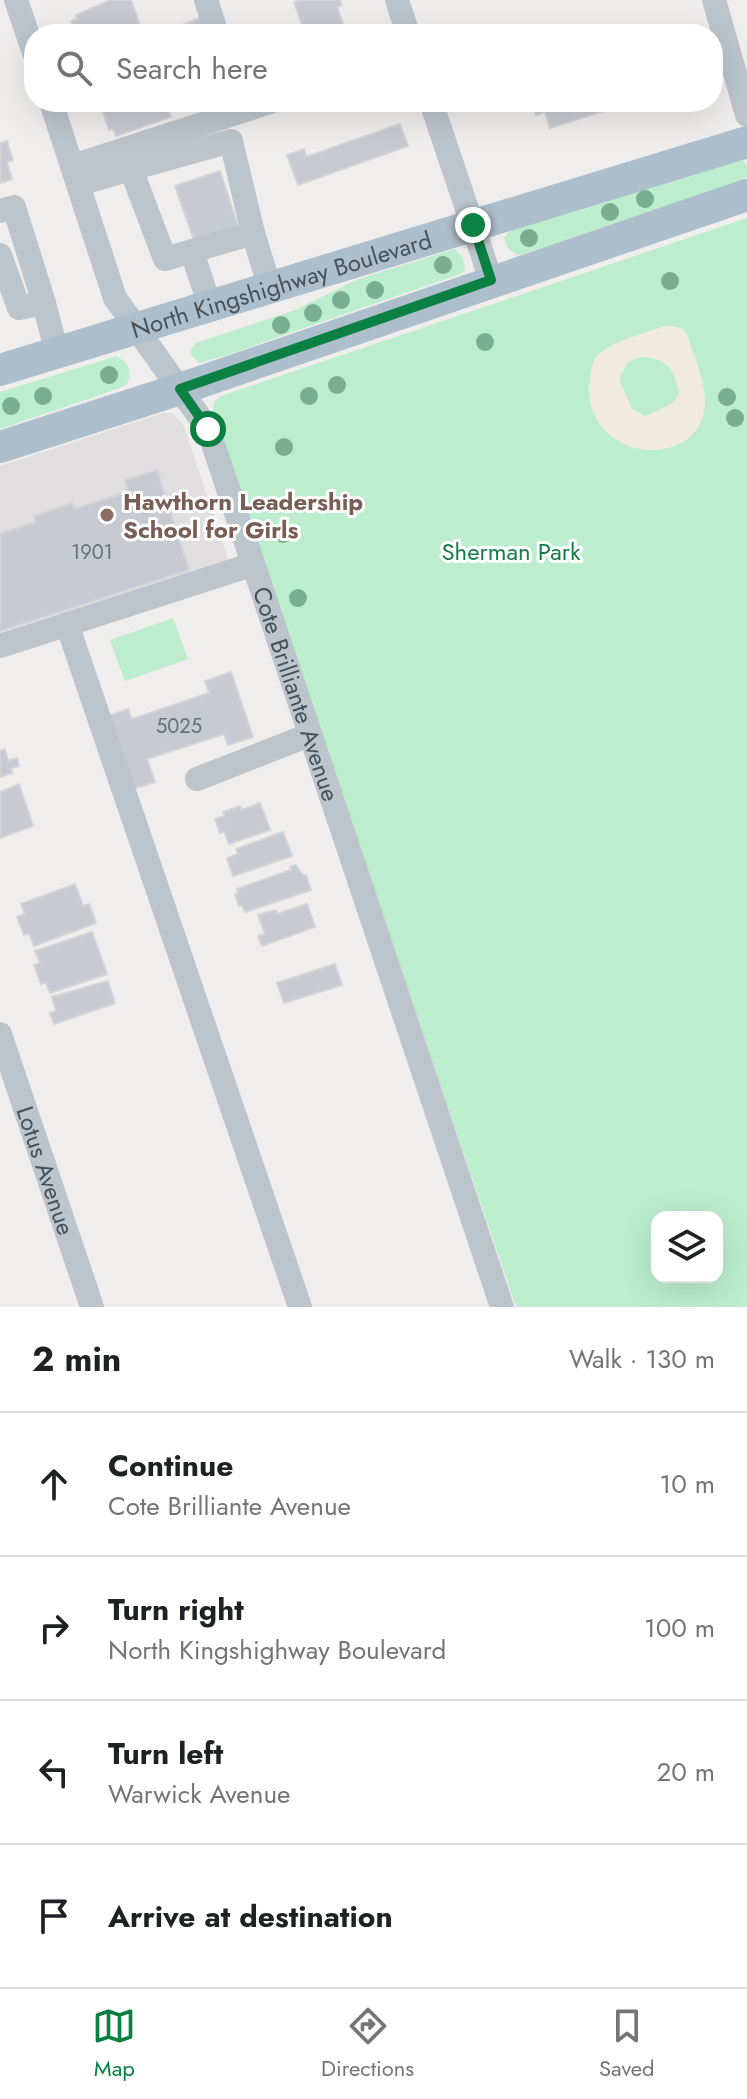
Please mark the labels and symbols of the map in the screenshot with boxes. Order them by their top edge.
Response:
route end [455,207,491,243]
street label: North Kingshighway Boulevard [127,222,436,347]
route start [190,411,226,447]
place label: Hawthorn Leadership School for Girls [123,484,363,547]
marker: Hawthorn Leadership School for Girls [98,506,116,524]
park label: Sherman Park [441,534,581,569]
house number: 1901 [71,538,113,567]
street label: Cote Brilliante Avenue [244,582,349,806]
house number: 5025 [156,712,202,741]
street label: Lotus Avenue [8,1101,84,1240]

